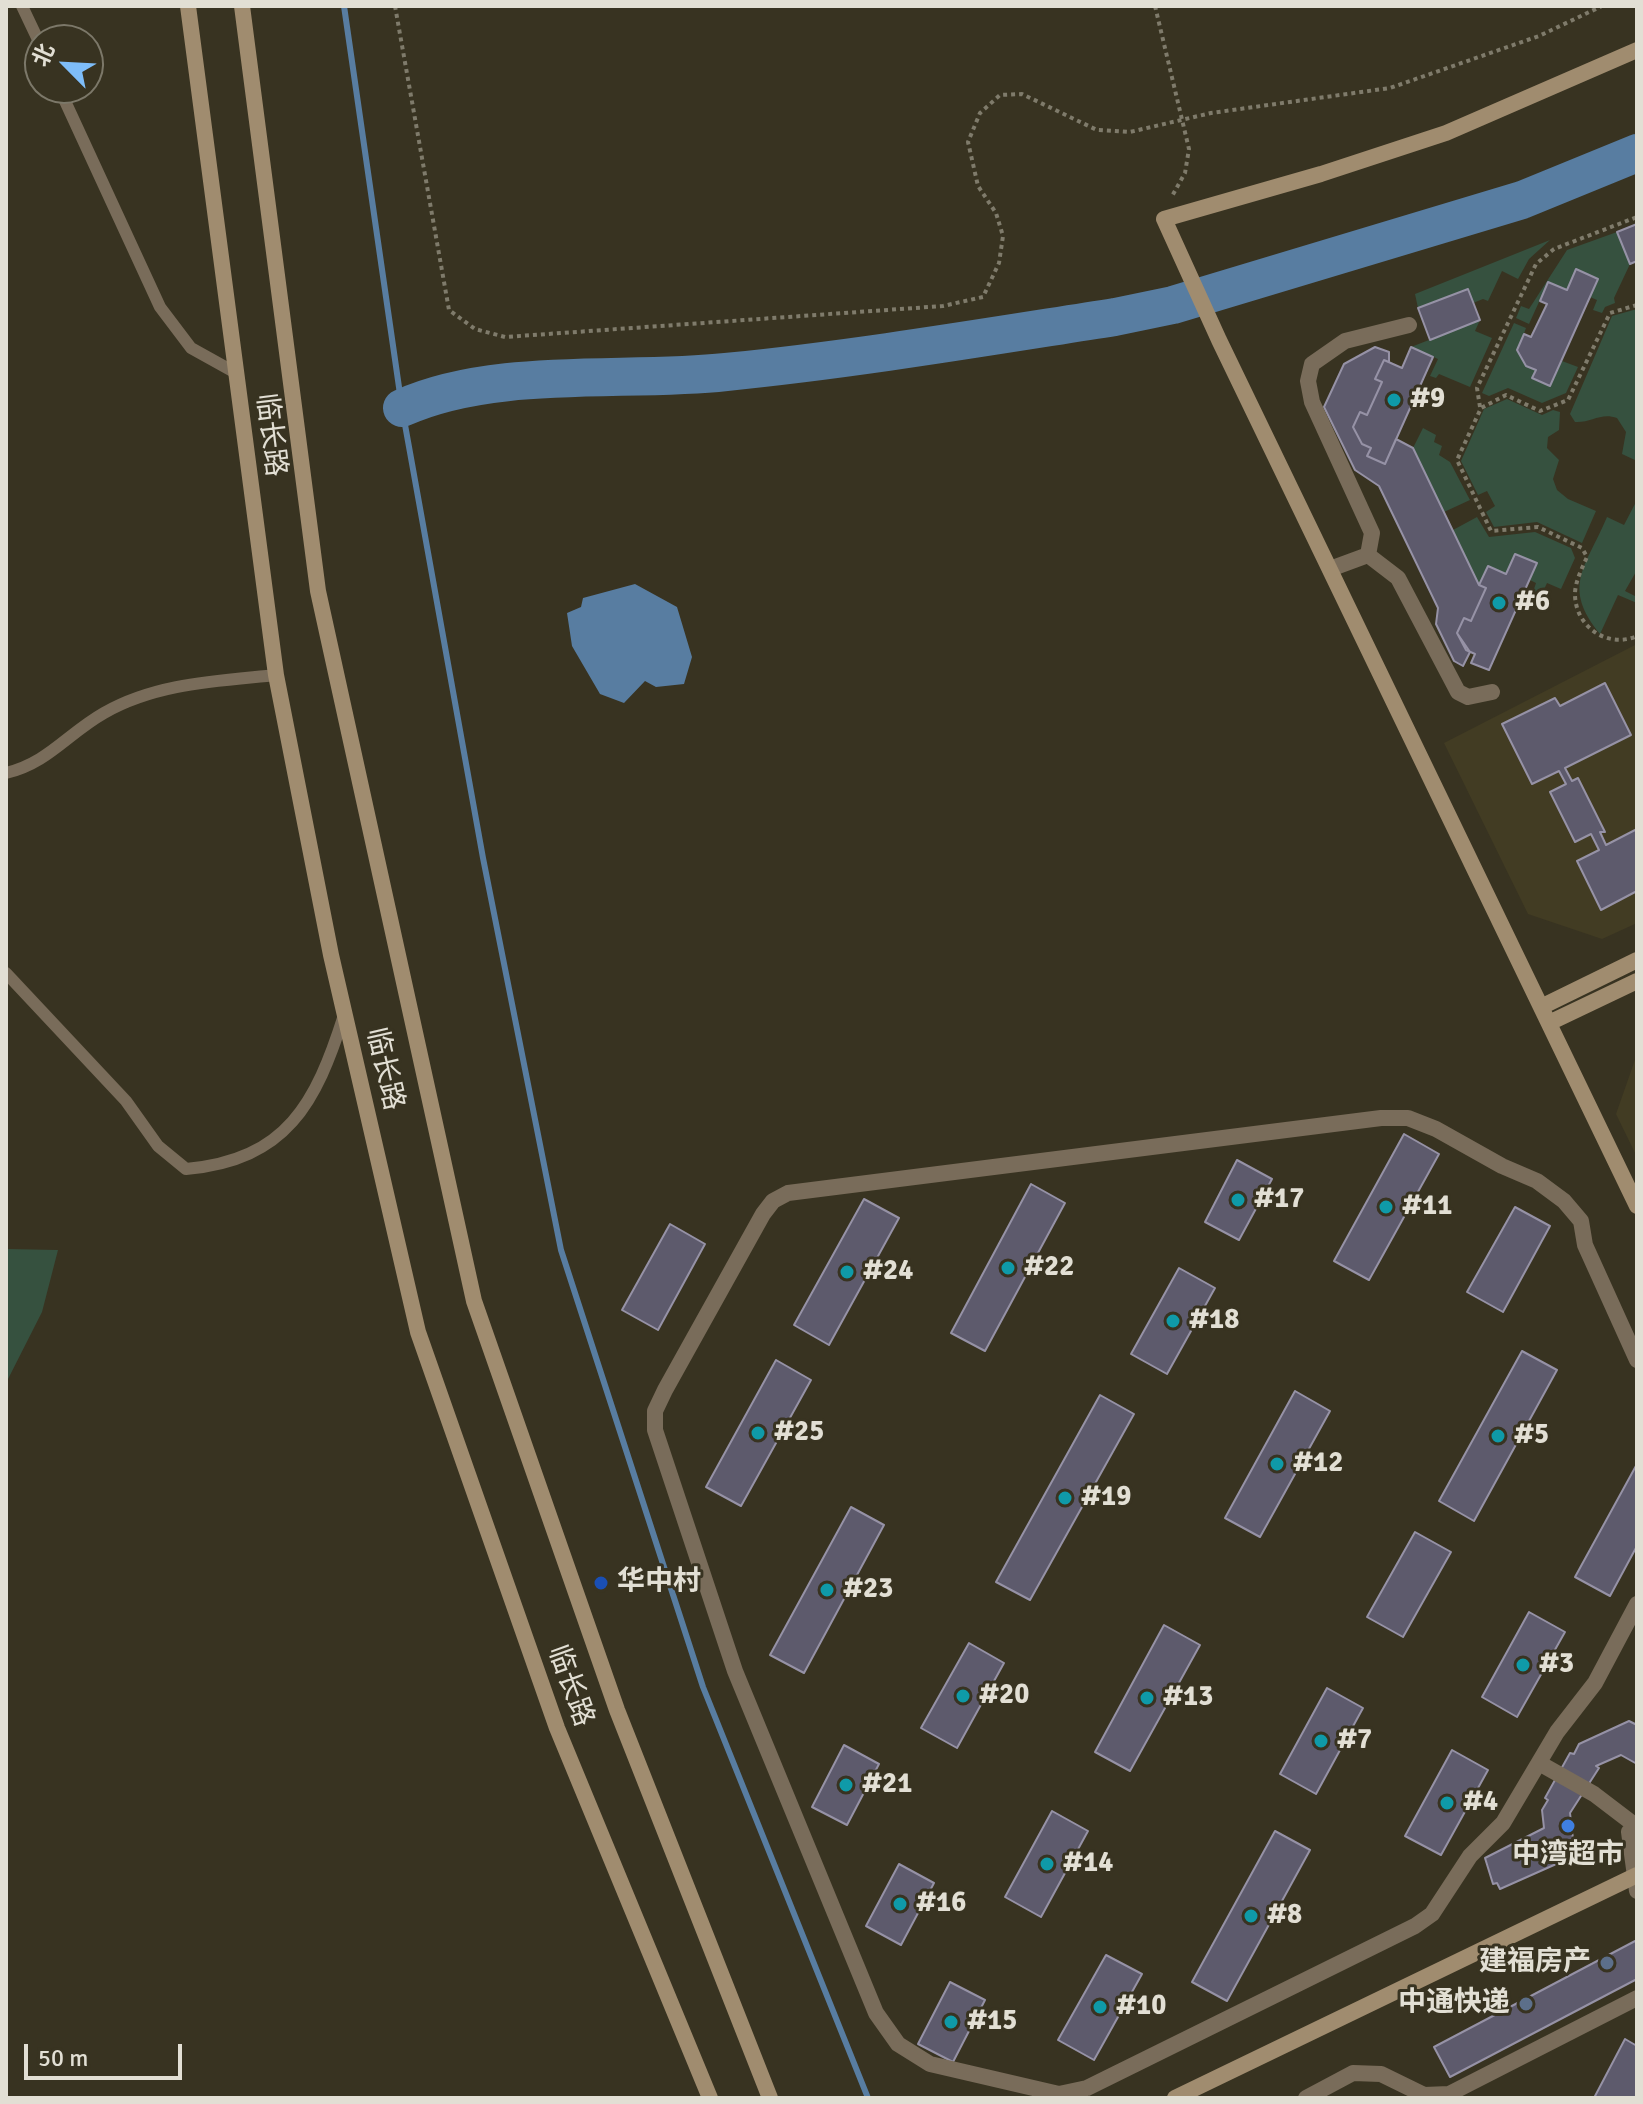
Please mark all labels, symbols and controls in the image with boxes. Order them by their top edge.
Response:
north arrow [24,24,104,104]
text: 北 [27,39,60,70]
place label: #9 [1410,383,1445,417]
street label: 临长路 [248,391,292,479]
marker: #9 [1385,391,1403,409]
place label: #6 [1515,586,1550,620]
marker: #6 [1490,594,1508,612]
street label: 临长路 [358,1024,410,1114]
place label: #17 [1254,1183,1304,1217]
place label: #11 [1402,1190,1452,1224]
marker: #17 [1229,1191,1247,1209]
marker: #11 [1377,1198,1395,1216]
place label: #22 [1024,1251,1074,1285]
place label: #24 [863,1255,913,1289]
marker: #22 [999,1259,1017,1277]
marker: #24 [838,1263,856,1281]
place label: #18 [1189,1304,1239,1338]
marker: #18 [1164,1312,1182,1330]
place label: #25 [774,1416,824,1450]
place label: #5 [1514,1419,1549,1453]
marker: #25 [749,1424,767,1442]
marker: #5 [1489,1427,1507,1445]
place label: #12 [1293,1447,1343,1481]
marker: #12 [1268,1455,1286,1473]
place label: #19 [1081,1481,1131,1515]
marker: #19 [1056,1489,1074,1507]
place label: 华中村 [617,1566,701,1600]
place label: #23 [843,1573,893,1607]
marker: 华中村 [592,1574,610,1592]
marker: #23 [818,1581,836,1599]
street label: 临长路 [540,1641,600,1731]
place label: #3 [1539,1648,1574,1682]
marker: #3 [1514,1656,1532,1674]
place label: #20 [979,1679,1029,1713]
place label: #13 [1163,1681,1213,1715]
marker: #20 [954,1687,972,1705]
marker: #13 [1138,1689,1156,1707]
place label: #7 [1337,1724,1372,1758]
marker: #7 [1312,1732,1330,1750]
place label: #21 [862,1768,912,1802]
marker: #21 [837,1776,855,1794]
place label: #4 [1463,1786,1498,1820]
marker: #4 [1438,1794,1456,1812]
marker: 中湾超市 [1559,1817,1577,1835]
place label: 中湾超市 [1512,1839,1624,1873]
place label: #14 [1063,1847,1113,1881]
marker: #14 [1038,1855,1056,1873]
place label: #16 [916,1887,966,1921]
marker: #16 [891,1895,909,1913]
place label: #8 [1267,1899,1302,1933]
marker: #8 [1242,1907,1260,1925]
place label: 建福房产 [1479,1946,1591,1980]
marker: 建福房产 [1598,1954,1616,1972]
place label: 中通快递 [1398,1987,1510,2021]
place label: #10 [1116,1990,1166,2024]
marker: 中通快递 [1517,1995,1535,2013]
marker: #10 [1091,1998,1109,2016]
place label: #15 [967,2005,1017,2039]
marker: #15 [942,2013,960,2031]
scale bar [28,2028,186,2078]
text: 50 m [38,2043,88,2073]

